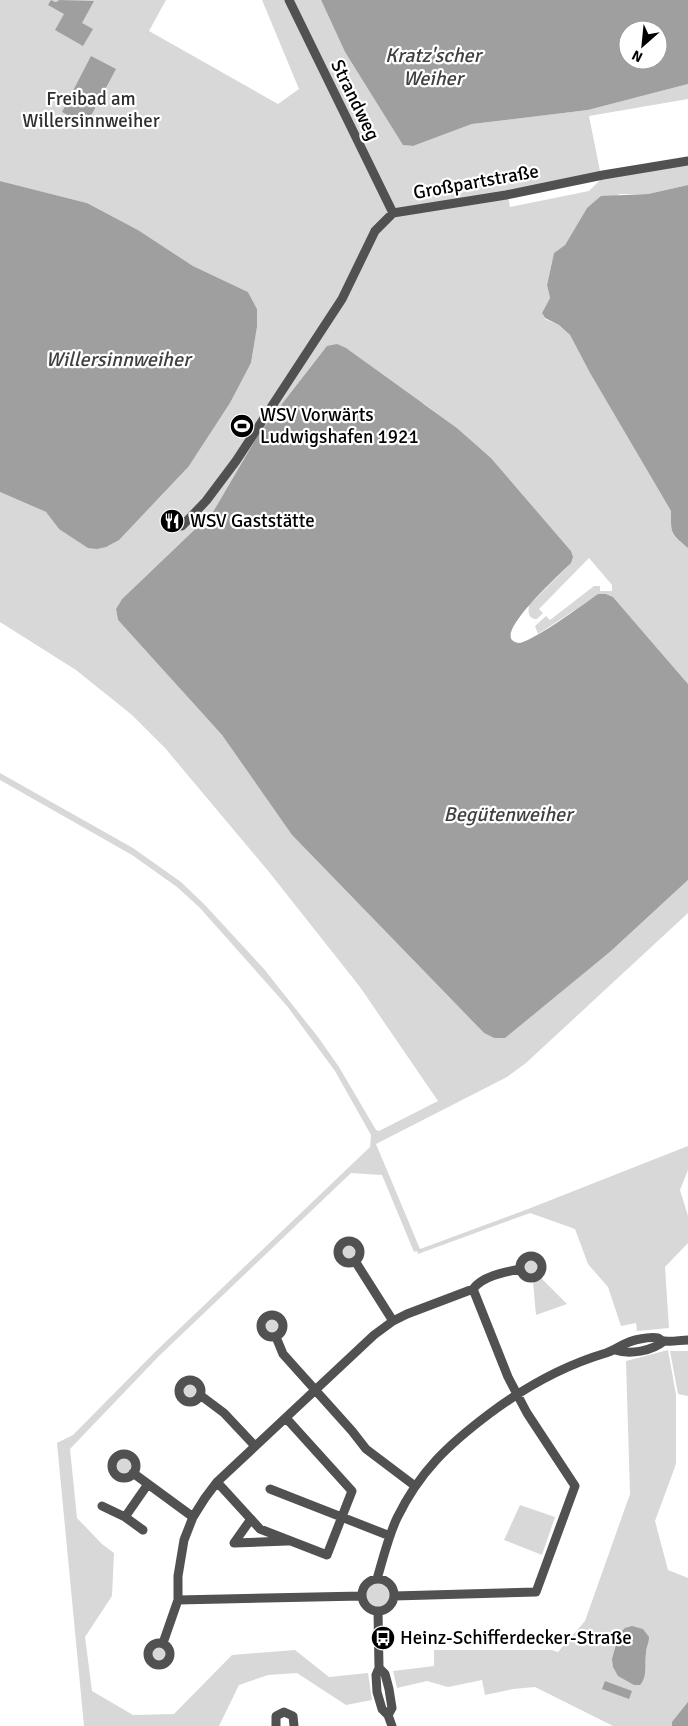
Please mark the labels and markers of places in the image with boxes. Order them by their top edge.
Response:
place label: WSV Vorwärts Ludwigshafen 1921 [260,403,419,449]
sports icon: WSV Vorwärts Ludwigshafen 1921 [229,413,255,439]
restaurant icon: WSV Gaststätte [159,508,185,534]
place label: WSV Gaststätte [190,509,315,533]
bus stop icon: Heinz-Schifferdecker-Straße [370,1625,396,1651]
place label: Heinz-Schifferdecker-Straße [400,1626,632,1650]

